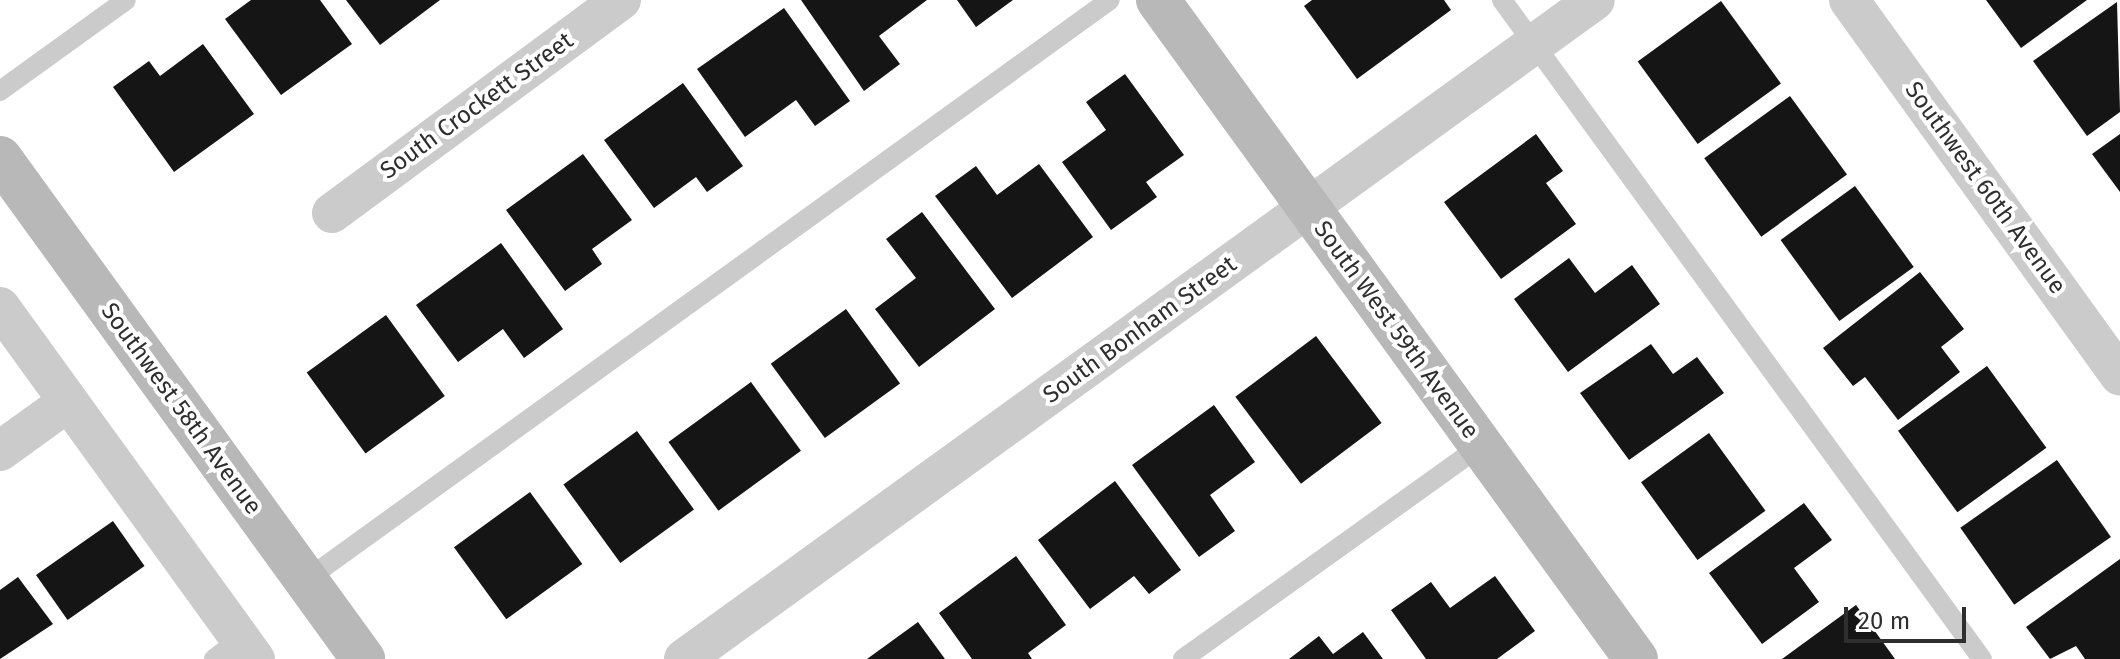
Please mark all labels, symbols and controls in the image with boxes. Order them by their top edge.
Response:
street label: South Crockett Street [375,26,579,186]
street label: Southwest 60th Avenue [1898,76,2072,300]
street label: South West 59th Avenue [1307,216,1485,444]
street label: South Bonham Street [1038,250,1242,410]
street label: Southwest 58th Avenue [95,298,267,520]
scale bar [1848,591,1970,641]
text: 20 m [1858,607,1910,635]

